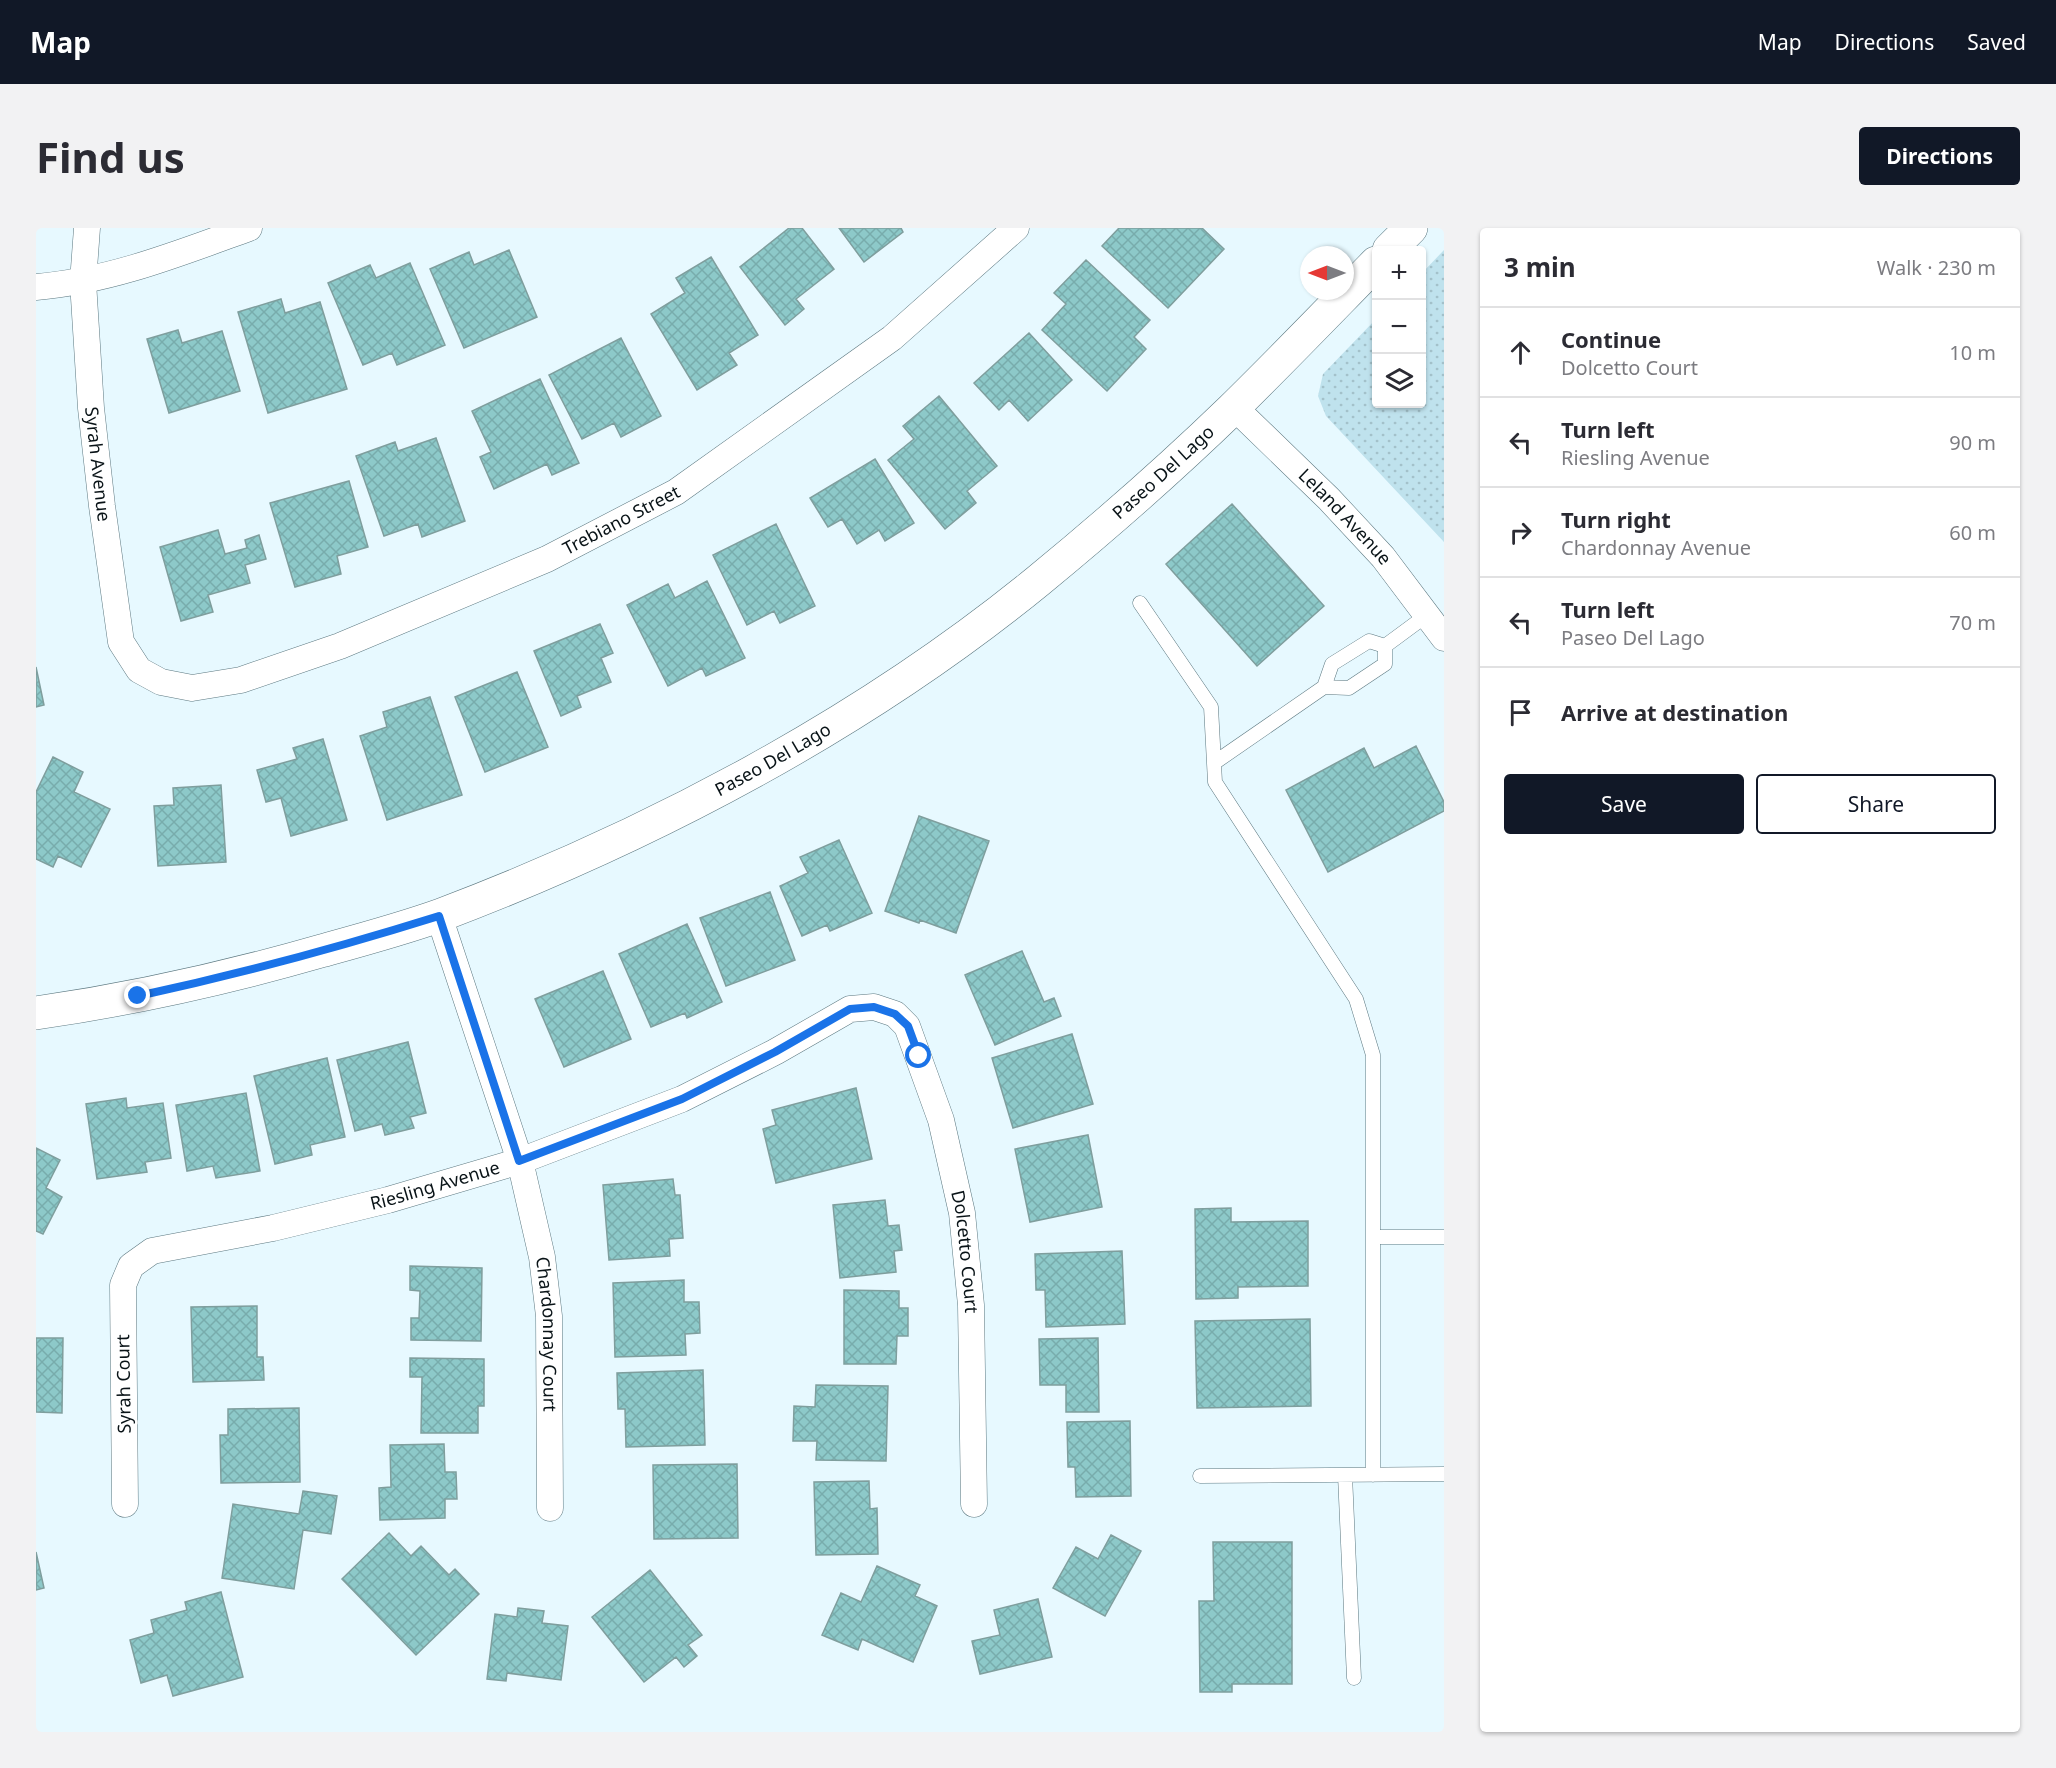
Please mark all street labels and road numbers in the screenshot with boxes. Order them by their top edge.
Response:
street label: Syrah Avenue [80,405,117,523]
street label: Paseo Del Lago [1107,419,1219,524]
street label: Leland Avenue [1294,463,1397,569]
street label: Trebiano Street [558,479,684,560]
street label: Paseo Del Lago [710,717,835,801]
street label: Riesling Avenue [367,1155,502,1215]
street label: Dolcetto Court [946,1188,984,1314]
street label: Chardonnay Court [531,1255,563,1412]
street label: Syrah Court [110,1334,136,1434]

